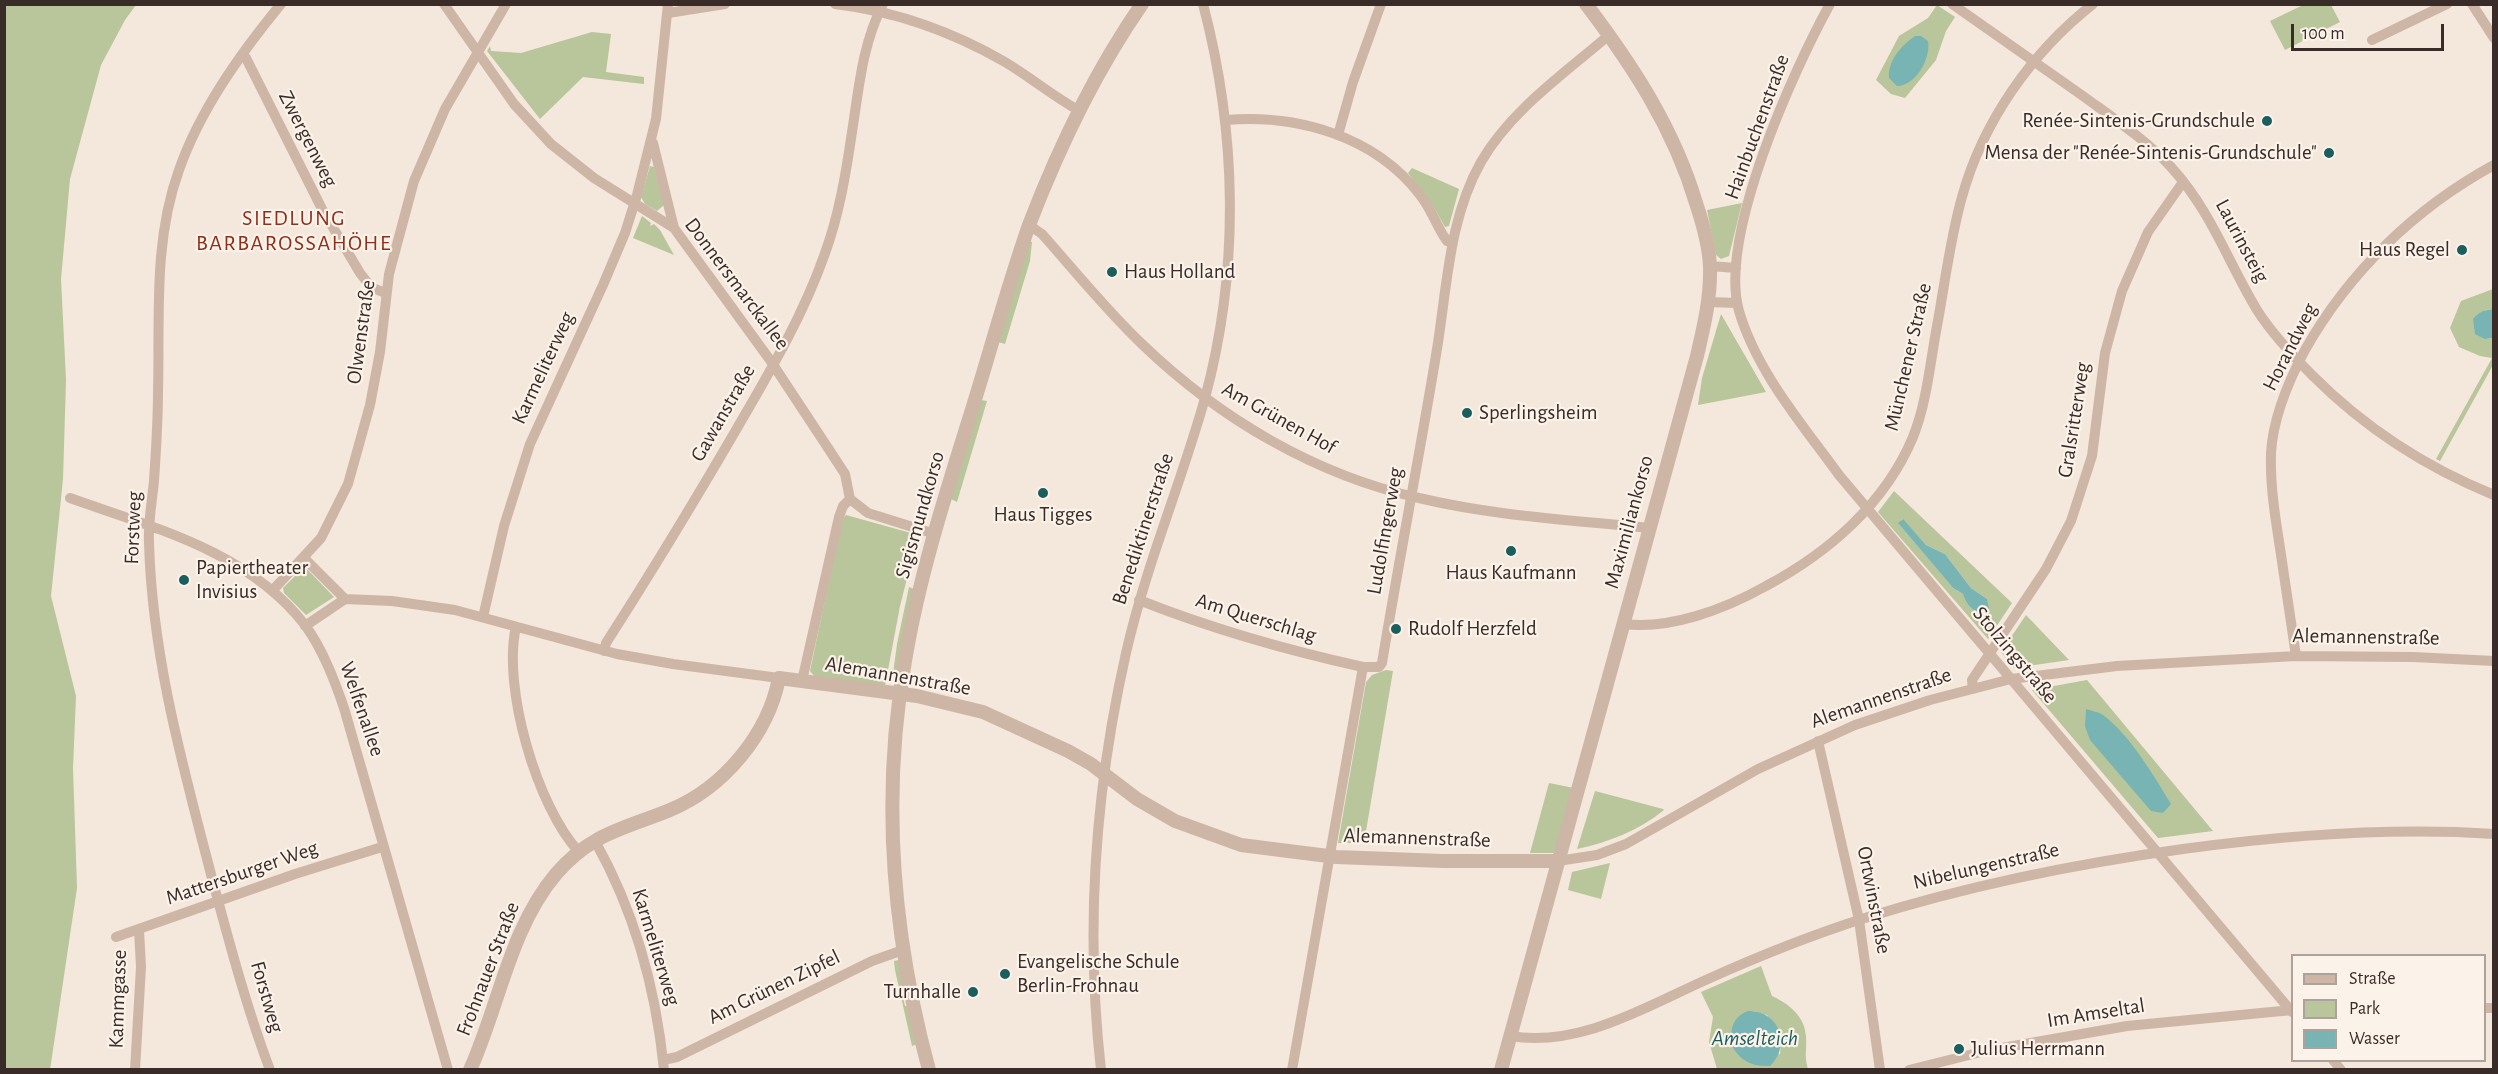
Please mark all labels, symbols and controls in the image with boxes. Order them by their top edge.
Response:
scale bar [2294,12,2447,50]
text: 100 m [2302,25,2345,43]
street label: Hainbuchenstraße [1719,51,1795,203]
street label: Zwergenweg [273,87,343,191]
place label: Renée-Sintenis-Grundschule [2022,108,2255,134]
marker: Renée-Sintenis-Grundschule [2260,114,2274,128]
place label: Mensa der "Renée-Sintenis-Grundschule" [1985,140,2317,166]
marker: Mensa der "Renée-Sintenis-Grundschule" [2322,146,2336,160]
street label: Laurinsteig [2210,195,2274,287]
district label: SIEDLUNG BARBAROSSAHÖHE [196,205,392,256]
street label: Donnersmarckallee [679,213,795,355]
place label: Haus Regel [2359,237,2450,263]
marker: Haus Regel [2455,243,2469,257]
place label: Haus Holland [1124,259,1235,285]
marker: Haus Holland [1105,265,1119,279]
street label: Olwenstraße [341,278,381,386]
street label: Münchener Straße [1879,281,1937,433]
street label: Horandweg [2257,299,2323,395]
street label: Karmeliterweg [506,308,580,428]
street label: Gawanstraße [685,360,761,466]
street label: Gralsritterweg [2052,360,2096,480]
street label: Am Grünen Hof [1217,376,1341,460]
place label: Sperlingsheim [1479,400,1598,426]
marker: Sperlingsheim [1460,406,1474,420]
street label: Sigismundkorso [890,448,950,582]
street label: Benediktinerstraße [1107,450,1179,608]
street label: Maximiliankorso [1599,453,1659,591]
street label: Ludolfingerweg [1361,465,1409,597]
marker: Haus Tigges [1036,486,1050,500]
street label: Forstweg [119,491,147,565]
place label: Haus Tigges [994,502,1092,528]
marker: Haus Kaufmann [1504,544,1518,558]
place label: Papiertheater Invisius [196,555,308,605]
place label: Haus Kaufmann [1445,560,1577,586]
marker: Papiertheater Invisius [177,573,191,587]
street label: Am Querschlag [1193,588,1319,648]
street label: Stolzingstraße [1967,601,2063,709]
place label: Rudolf Herzfeld [1408,616,1537,642]
marker: Rudolf Herzfeld [1389,622,1403,636]
street label: Alemannenstraße [2292,623,2440,651]
street label: Alemannenstraße [823,651,973,701]
street label: Welfenallee [334,658,390,760]
street label: Alemannenstraße [1807,662,1955,734]
street label: Alemannenstraße [1343,823,1491,853]
street label: Mattersburger Weg [163,835,321,911]
street label: Nibelungenstraße [1910,837,2062,895]
street label: Ortwinstraße [1851,844,1897,956]
street label: Karmeliterweg [626,885,686,1009]
street label: Frohnauer Straße [451,898,525,1040]
street label: Am Grünen Zipfel [704,944,844,1030]
street label: Kammgasse [104,949,132,1049]
place label: Evangelische Schule Berlin-Frohnau [1017,949,1180,999]
legend [2291,954,2486,1062]
street label: Forstweg [245,958,289,1036]
marker: Evangelische Schule Berlin-Frohnau [998,967,1012,981]
text: Straße [2349,970,2395,988]
place label: Turnhalle [883,979,961,1005]
marker: Turnhalle [966,985,980,999]
street label: Im Amseltal [2045,993,2147,1033]
text: Park [2349,1000,2380,1018]
water label: Amselteich [1712,1025,1798,1051]
text: Wasser [2349,1030,2400,1048]
place label: Julius Herrmann [1971,1036,2105,1062]
marker: Julius Herrmann [1952,1042,1966,1056]

